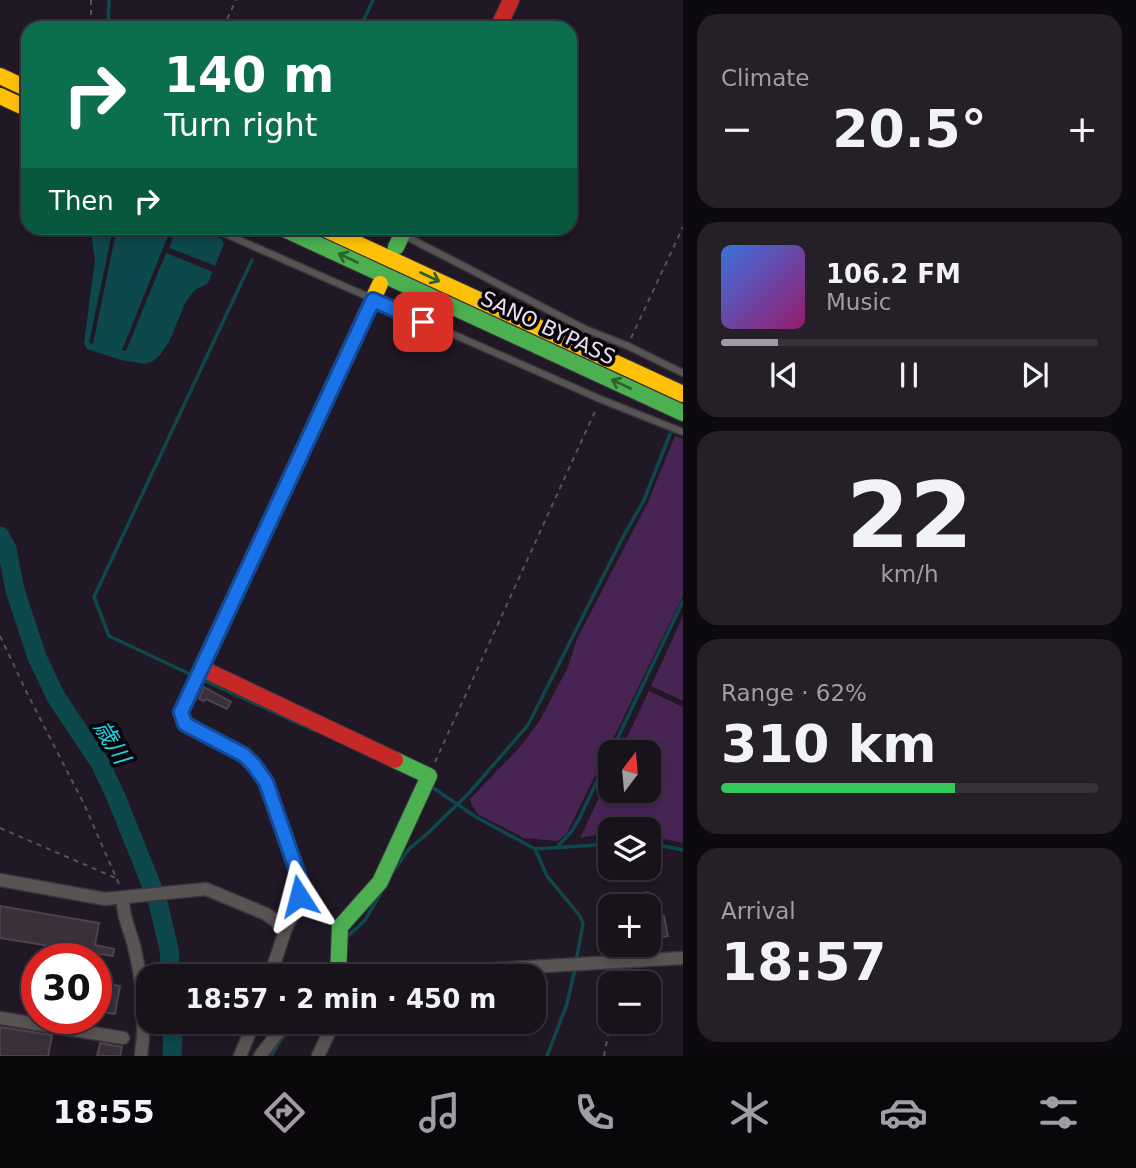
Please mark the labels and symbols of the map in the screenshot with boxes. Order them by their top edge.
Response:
one-way arrow [338,251,359,264]
one-way arrow [419,271,440,284]
street label: SANO BYPASS [477,286,619,370]
pin [393,292,453,352]
one-way arrow [611,377,632,391]
water label: 歳川 [89,716,137,771]
north arrow [598,740,662,803]
position arrow [262,859,336,933]
speed limit sign: 30 [21,943,112,1034]

